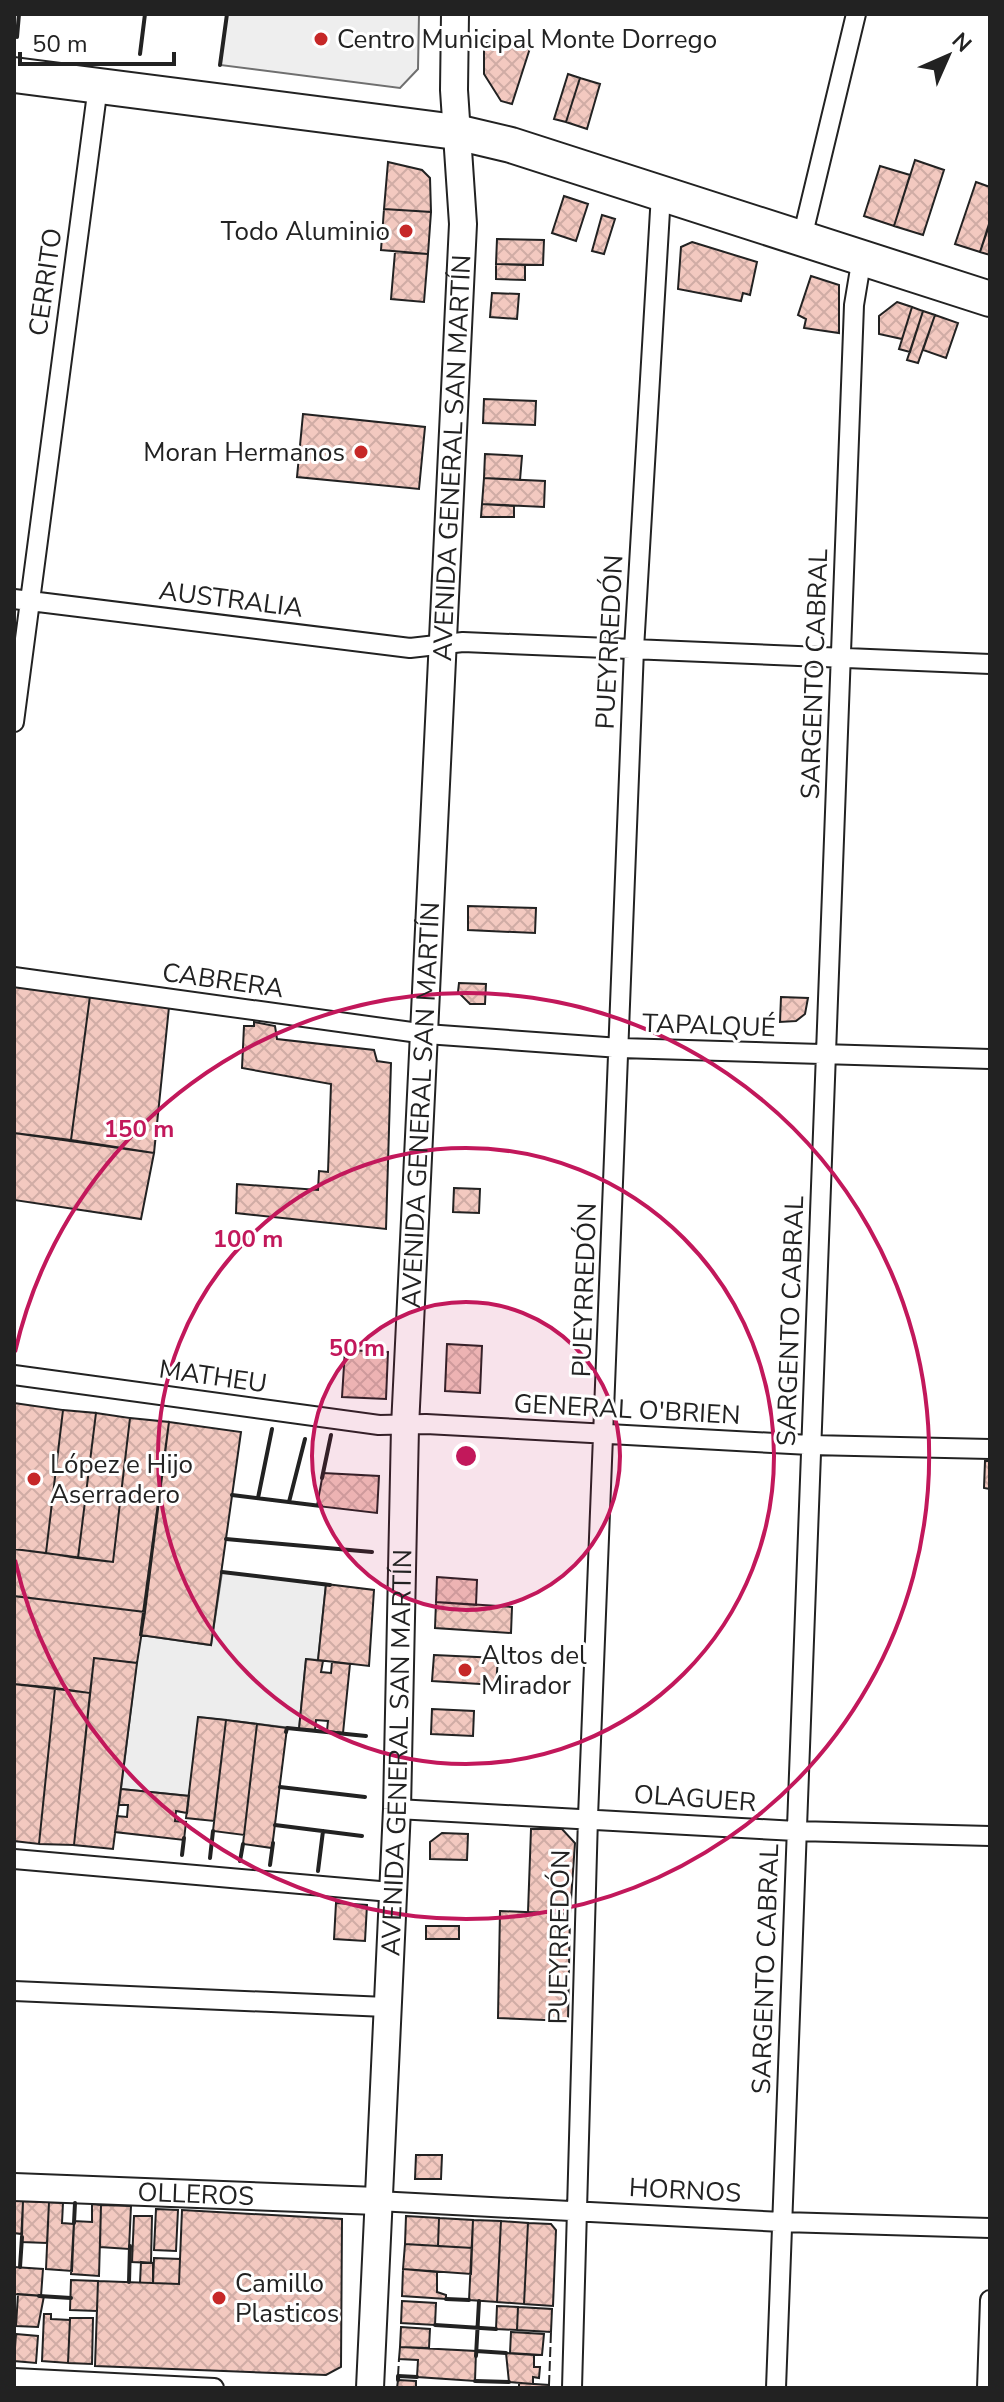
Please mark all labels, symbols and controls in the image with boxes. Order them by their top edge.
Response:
scale bar [20,16,174,66]
north arrow [908,16,988,96]
place label: Centro Municipal Monte Dorrego [337,22,717,57]
text: N [945,26,978,59]
text: 50 m [32,28,88,60]
marker: Centro Municipal Monte Dorrego [312,30,330,48]
place label: Todo Aluminio [221,214,390,249]
marker: Todo Aluminio [397,222,415,240]
street label: CERRITO [21,226,70,338]
street label: AVENIDA GENERAL SAN MARTÍN [425,254,480,662]
place label: Moran Hermanos [143,435,345,470]
marker: Moran Hermanos [352,443,370,461]
street label: SARGENTO CABRAL [793,548,836,800]
street label: PUEYRREDÓN [587,554,632,730]
street label: AUSTRALIA [157,573,305,626]
street label: AVENIDA GENERAL SAN MARTÍN [394,901,448,1309]
street label: CABRERA [160,955,286,1006]
street label: TAPALQUÉ [642,1006,776,1045]
text: 150 m [104,1113,174,1145]
street label: SARGENTO CABRAL [769,1195,812,1447]
street label: PUEYRREDÓN [564,1202,605,1378]
text: 100 m [213,1223,283,1255]
text: 50 m [329,1332,385,1364]
street label: MATHEU [157,1352,269,1401]
street label: GENERAL O'BRIEN [513,1386,741,1433]
centre of rings [452,1442,480,1470]
place label: López e Hijo Aserradero [50,1447,193,1512]
marker: López e Hijo Aserradero [25,1470,43,1488]
street label: AVENIDA GENERAL SAN MARTÍN [373,1549,420,1957]
place label: Altos del Mirador [481,1638,587,1703]
marker: Altos del Mirador [456,1661,474,1679]
street label: OLAGUER [633,1777,757,1820]
street label: SARGENTO CABRAL [744,1843,787,2095]
street label: PUEYRREDÓN [540,1849,579,2025]
street label: HORNOS [628,2170,742,2211]
street label: OLLEROS [137,2175,255,2214]
place label: Camillo Plasticos [235,2266,339,2331]
marker: Camillo Plasticos [210,2289,228,2307]

